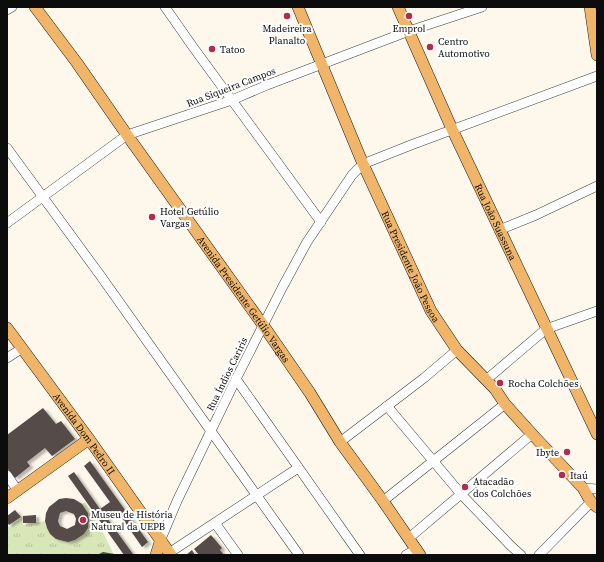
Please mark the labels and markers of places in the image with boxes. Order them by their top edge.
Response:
marker: Madeireira Planalto [282,11,292,21]
marker: Emprol [404,11,414,21]
place label: Madeireira Planalto [262,22,312,47]
place label: Emprol [392,22,426,35]
place label: Centro Automotivo [438,35,490,60]
marker: Centro Automotivo [425,42,435,52]
place label: Tatoo [220,43,245,56]
marker: Tatoo [207,44,217,54]
place label: Hotel Getúlio Vargas [160,205,220,230]
marker: Hotel Getúlio Vargas [147,212,157,222]
place label: Rocha Colchões [508,377,579,390]
marker: Rocha Colchões [495,378,505,388]
place label: Ibyte [536,446,559,459]
marker: Ibyte [562,447,572,457]
place label: Itaú [570,469,588,482]
marker: Itaú [557,470,567,480]
place label: Atacadão dos Colchões [473,475,531,500]
marker: Atacadão dos Colchões [460,482,470,492]
place label: Museu de História Natural da UEPB [91,508,173,533]
marker: Museu de História Natural da UEPB [78,515,88,525]

